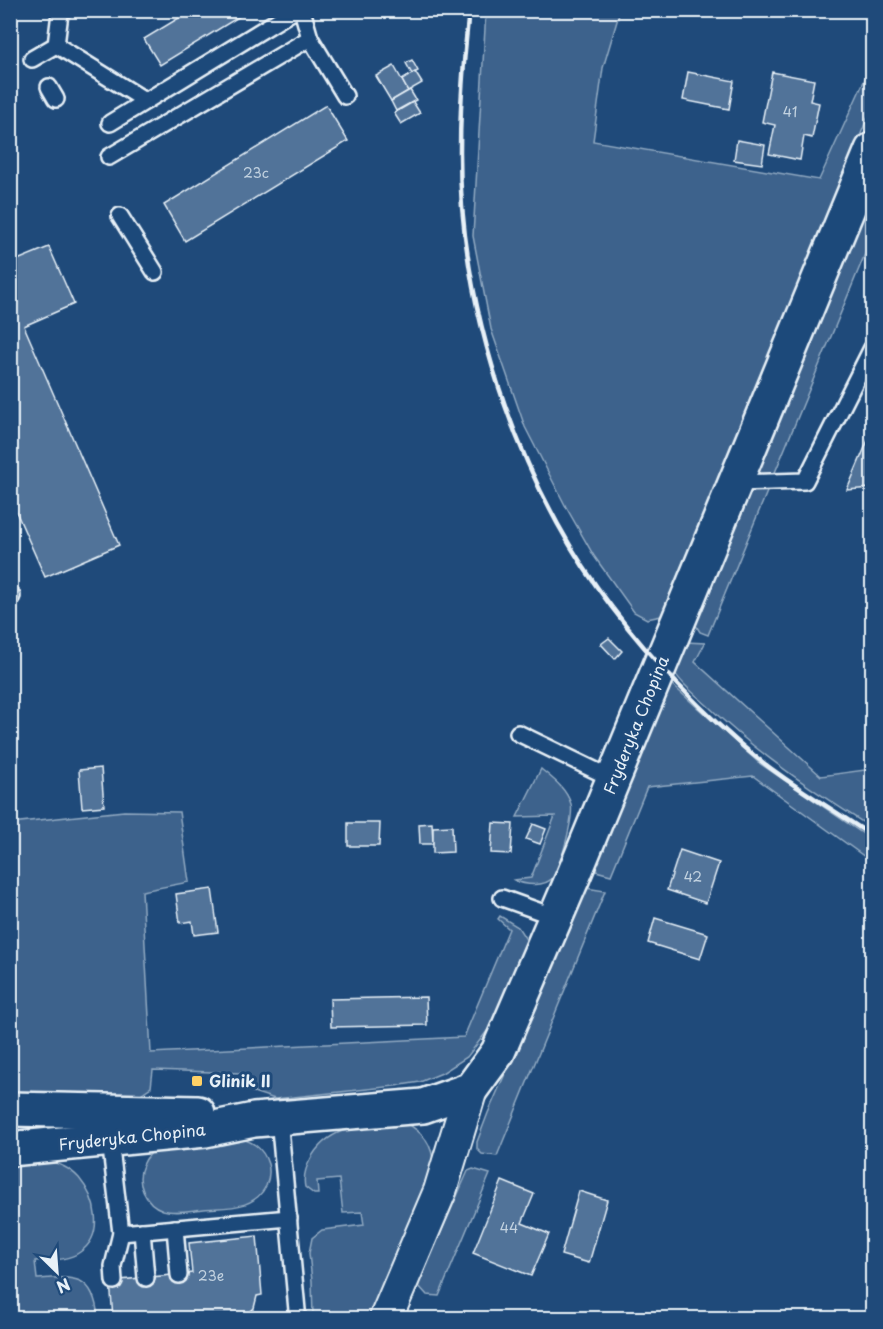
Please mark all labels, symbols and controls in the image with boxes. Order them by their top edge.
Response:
house number: 41 [783,101,797,122]
house number: 23c [243,162,269,183]
street label: Fryderyka Chopina [596,652,674,798]
house number: 42 [684,866,702,887]
place label: Glinik II [209,1068,271,1092]
marker: Glinik II [190,1074,204,1088]
street label: Fryderyka Chopina [57,1116,207,1156]
house number: 44 [500,1217,518,1238]
north arrow [27,1242,87,1302]
house number: 23e [198,1265,224,1286]
text: N [53,1273,75,1300]

